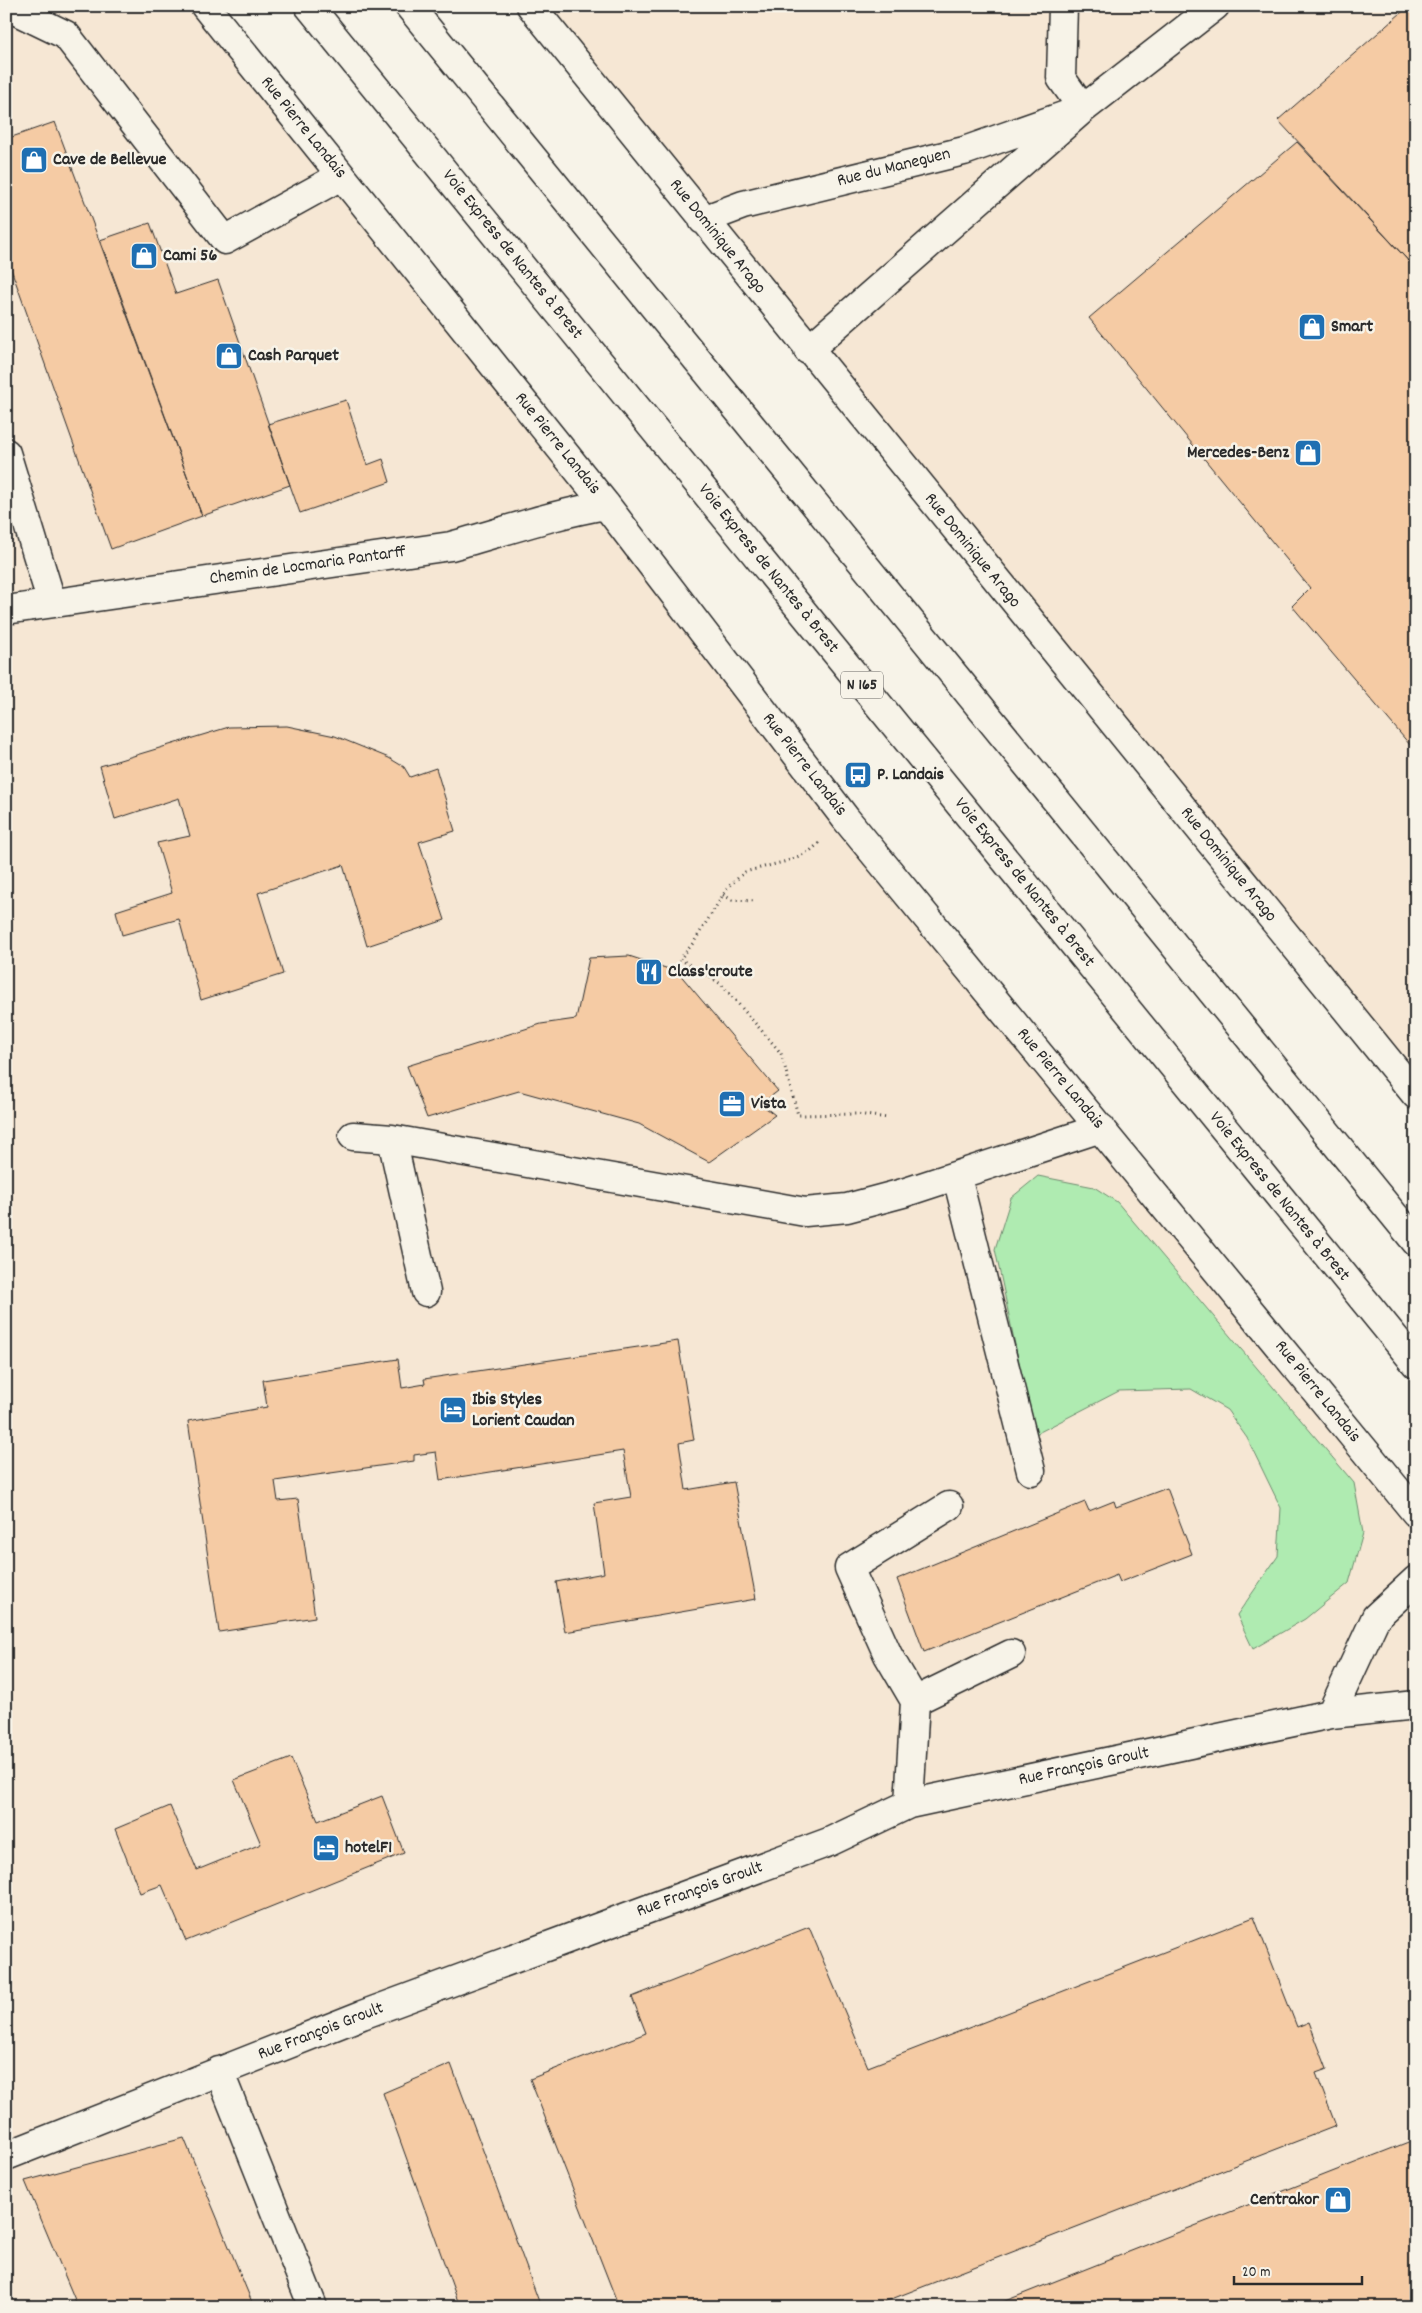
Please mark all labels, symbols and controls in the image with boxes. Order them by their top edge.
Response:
street label: Rue Pierre Landais [254,71,352,185]
street label: Rue du Maneguen [835,142,953,194]
shop icon: Cave de Bellevue [19,145,49,175]
place label: Cave de Bellevue [53,148,167,173]
street label: Voie Express de Nantes à Brest [436,165,589,345]
street label: Rue Dominique Arago [663,174,771,300]
shop icon: Cami 56 [129,241,159,271]
place label: Cami 56 [163,244,217,269]
shop icon: Smart [1297,312,1327,342]
place label: Smart [1331,315,1373,340]
shop icon: Cash Parquet [214,341,244,371]
place label: Cash Parquet [248,344,339,369]
street label: Rue Pierre Landais [508,387,606,501]
shop icon: Mercedes-Benz [1293,438,1323,468]
place label: Mercedes-Benz [1187,441,1289,466]
street label: Voie Express de Nantes à Brest [692,479,845,659]
street label: Rue Dominique Arago [918,488,1026,614]
street label: Chemin de Locmaria Pantarff [208,540,408,592]
road number: N 165 [841,672,883,698]
street label: Rue Pierre Landais [756,708,852,822]
bus stop icon: P. Landais [843,760,873,790]
place label: P. Landais [877,763,945,788]
street label: Voie Express de Nantes à Brest [948,793,1101,973]
street label: Rue Dominique Arago [1174,802,1282,928]
restaurant icon: Class'croute [634,957,664,987]
place label: Class'croute [668,960,753,985]
street label: Rue Pierre Landais [1010,1023,1110,1135]
office icon: Vista [717,1089,747,1119]
place label: Vista [751,1092,786,1117]
street label: Voie Express de Nantes à Brest [1203,1107,1356,1287]
street label: Rue Pierre Landais [1268,1335,1366,1449]
place label: Ibis Styles Lorient Caudan [472,1388,575,1434]
hotel icon: Ibis Styles Lorient Caudan [438,1395,468,1425]
street label: Rue François Groult [1016,1741,1152,1793]
hotel icon: hotelF1 [311,1833,341,1863]
place label: hotelF1 [345,1836,392,1861]
street label: Rue François Groult [633,1855,767,1924]
street label: Rue François Groult [255,1996,388,2067]
shop icon: Centrakor [1323,2185,1353,2215]
place label: Centrakor [1250,2188,1319,2213]
scale bar [1234,2253,1362,2285]
text: 20 m [1242,2262,1270,2284]

